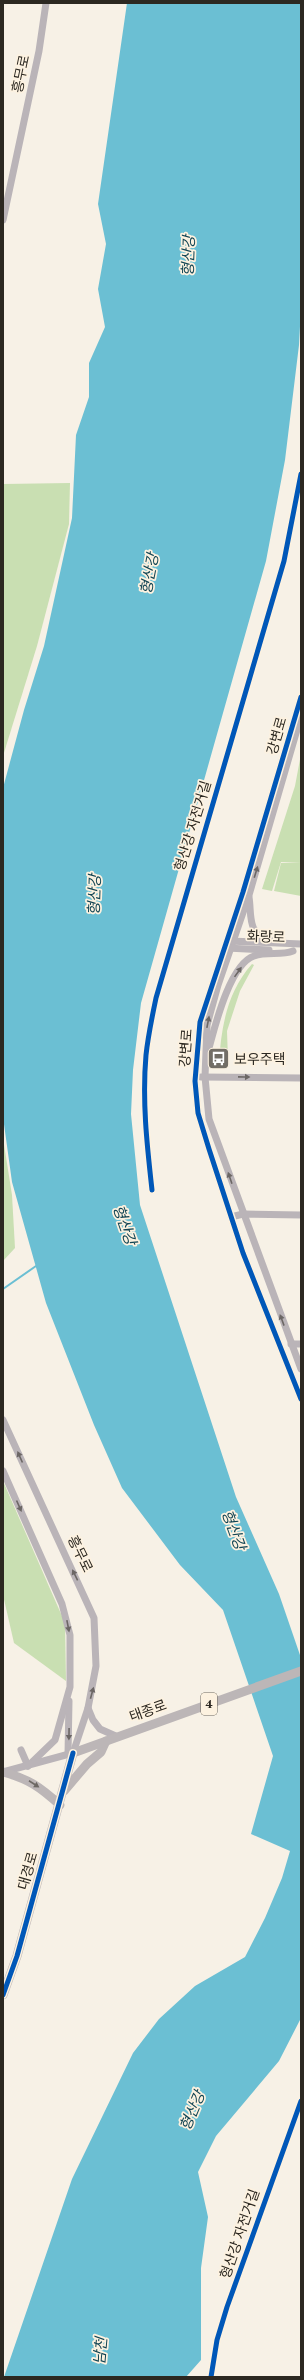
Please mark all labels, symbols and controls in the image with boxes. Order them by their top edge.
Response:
street label: 흥무로 [7,53,35,95]
water label: 형산강 [177,233,201,277]
water label: 형산강 [135,549,166,597]
street label: 강변로 [262,714,292,757]
street label: 형산강 자전거길 [169,778,217,874]
one-way arrow [253,866,259,878]
water label: 형산강 [83,872,107,916]
street label: 화랑로 [246,926,286,948]
one-way arrow [234,967,242,977]
one-way arrow [205,1016,211,1028]
street label: 강변로 [174,1028,198,1068]
bus stop icon: 보우주택 [206,1046,232,1072]
place label: 보우주택 [234,1049,286,1070]
one-way arrow [238,1074,250,1081]
one-way arrow [226,1171,232,1183]
water label: 형산강 [106,1202,142,1250]
one-way arrow [279,1313,285,1325]
one-way arrow [17,1451,23,1463]
one-way arrow [16,1501,22,1512]
water label: 형산강 [215,1507,252,1555]
street label: 흥무로 [62,1532,98,1576]
one-way arrow [72,1569,78,1580]
one-way arrow [66,1620,72,1633]
one-way arrow [89,1687,95,1700]
road number: 4 [201,1693,217,1715]
street label: 태종로 [126,1694,170,1727]
one-way arrow [65,1728,72,1740]
one-way arrow [29,1780,39,1788]
street label: 대경로 [13,1849,43,1892]
water label: 형산강 [174,2085,213,2135]
street label: 형산강 자전거길 [215,2186,265,2282]
water label: 남천 [88,2334,114,2366]

